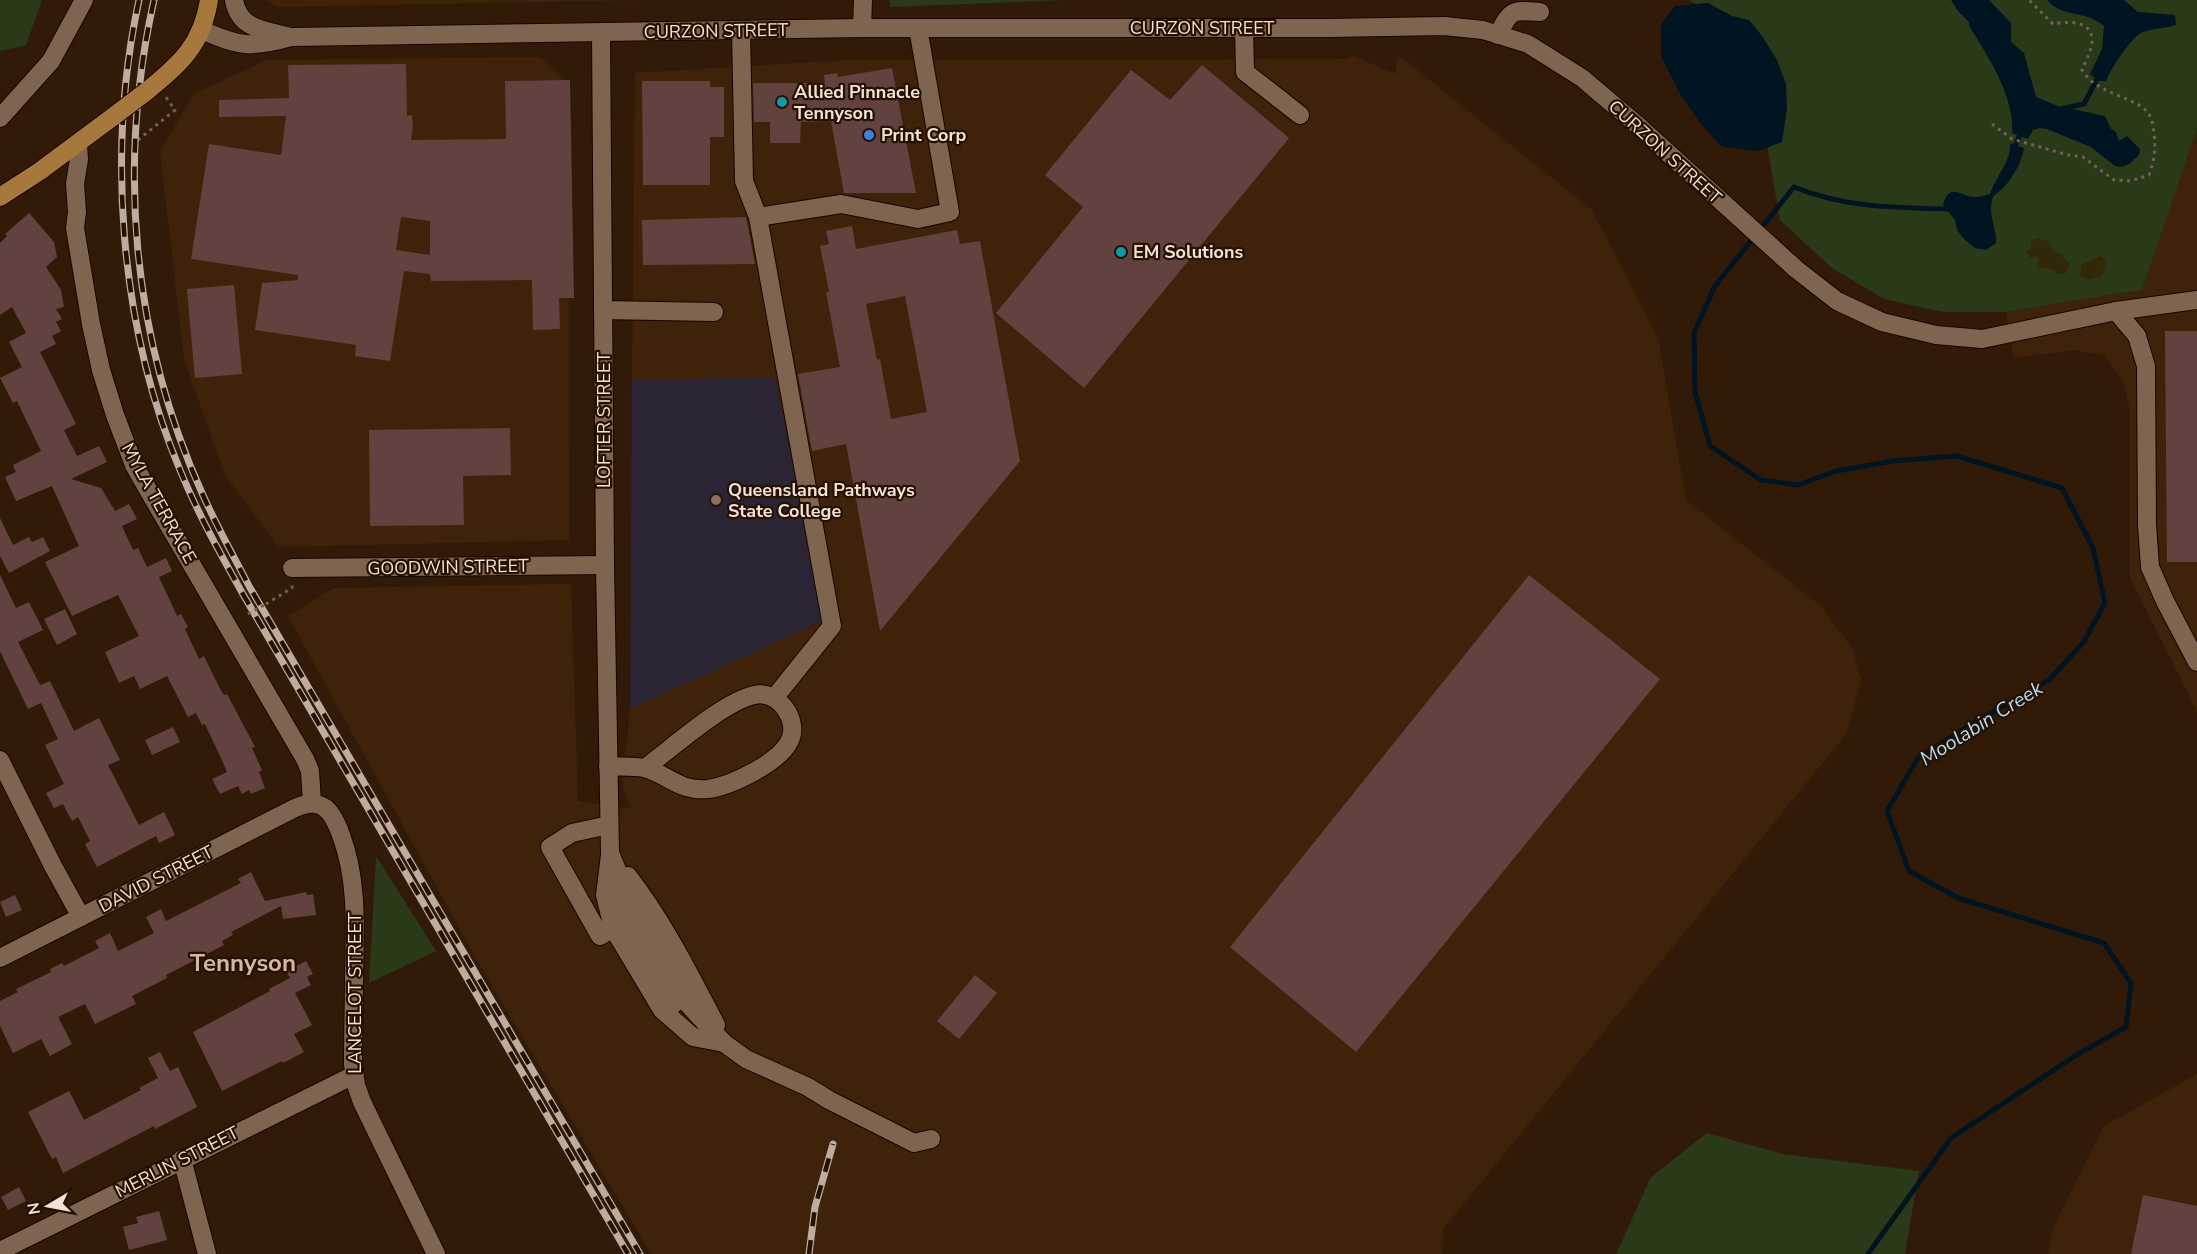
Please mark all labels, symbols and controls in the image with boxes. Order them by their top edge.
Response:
street label: CURZON STREET [1130,16,1274,40]
street label: CURZON STREET [643,18,789,44]
place label: Allied Pinnacle Tennyson [794,80,920,125]
marker: Allied Pinnacle Tennyson [775,95,789,109]
street label: CURZON STREET [1603,95,1727,209]
place label: Print Corp [881,123,967,147]
marker: Print Corp [862,128,876,142]
place label: EM Solutions [1133,240,1244,264]
marker: EM Solutions [1114,245,1128,259]
street label: LOFTER STREET [592,352,616,488]
street label: MYLA TERRACE [116,438,202,568]
place label: Queensland Pathways State College [728,478,915,523]
marker: Queensland Pathways State College [709,493,723,507]
street label: GOODWIN STREET [367,554,529,580]
water label: Moolabin Creek [1915,674,2049,772]
street label: DAVID STREET [95,840,218,918]
street label: LANCELOT STREET [343,912,367,1074]
district label: Tennyson [190,947,296,979]
street label: MERLIN STREET [111,1120,243,1203]
north arrow [18,1176,78,1236]
text: N [22,1201,46,1216]

